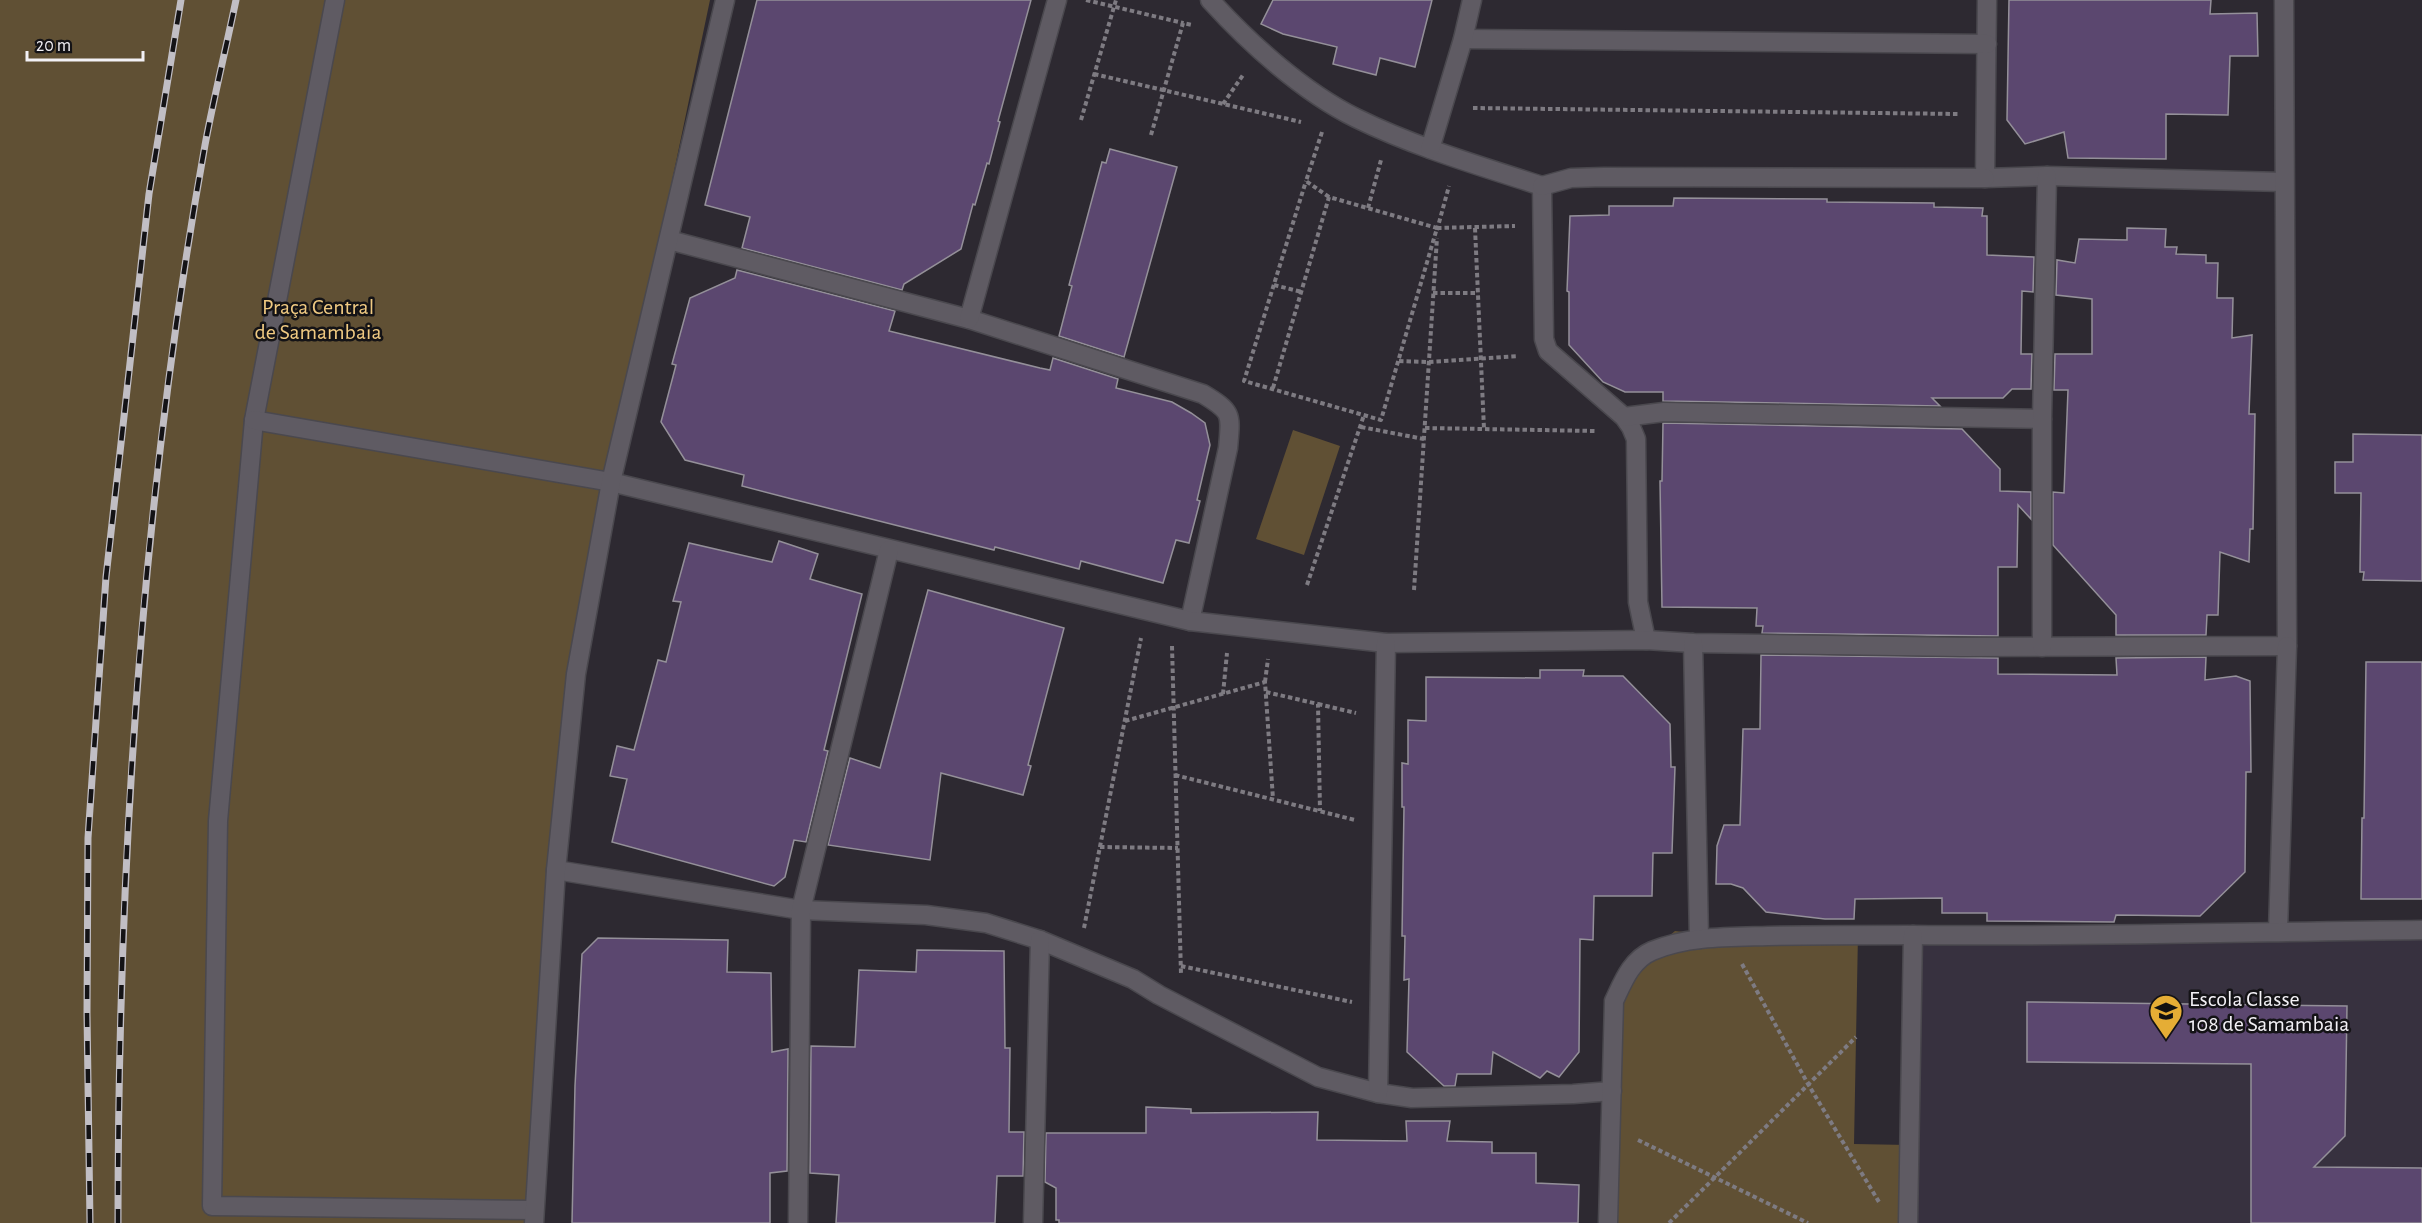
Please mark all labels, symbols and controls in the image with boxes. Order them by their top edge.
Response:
scale bar [27,24,142,62]
text: 20 m [36,37,71,55]
park label: Praça Central de Samambaia [254,296,382,343]
place label: Escola Classe 108 de Samambaia [2189,988,2349,1035]
school or university icon: Escola Classe 108 de Samambaia [2148,993,2184,1040]

